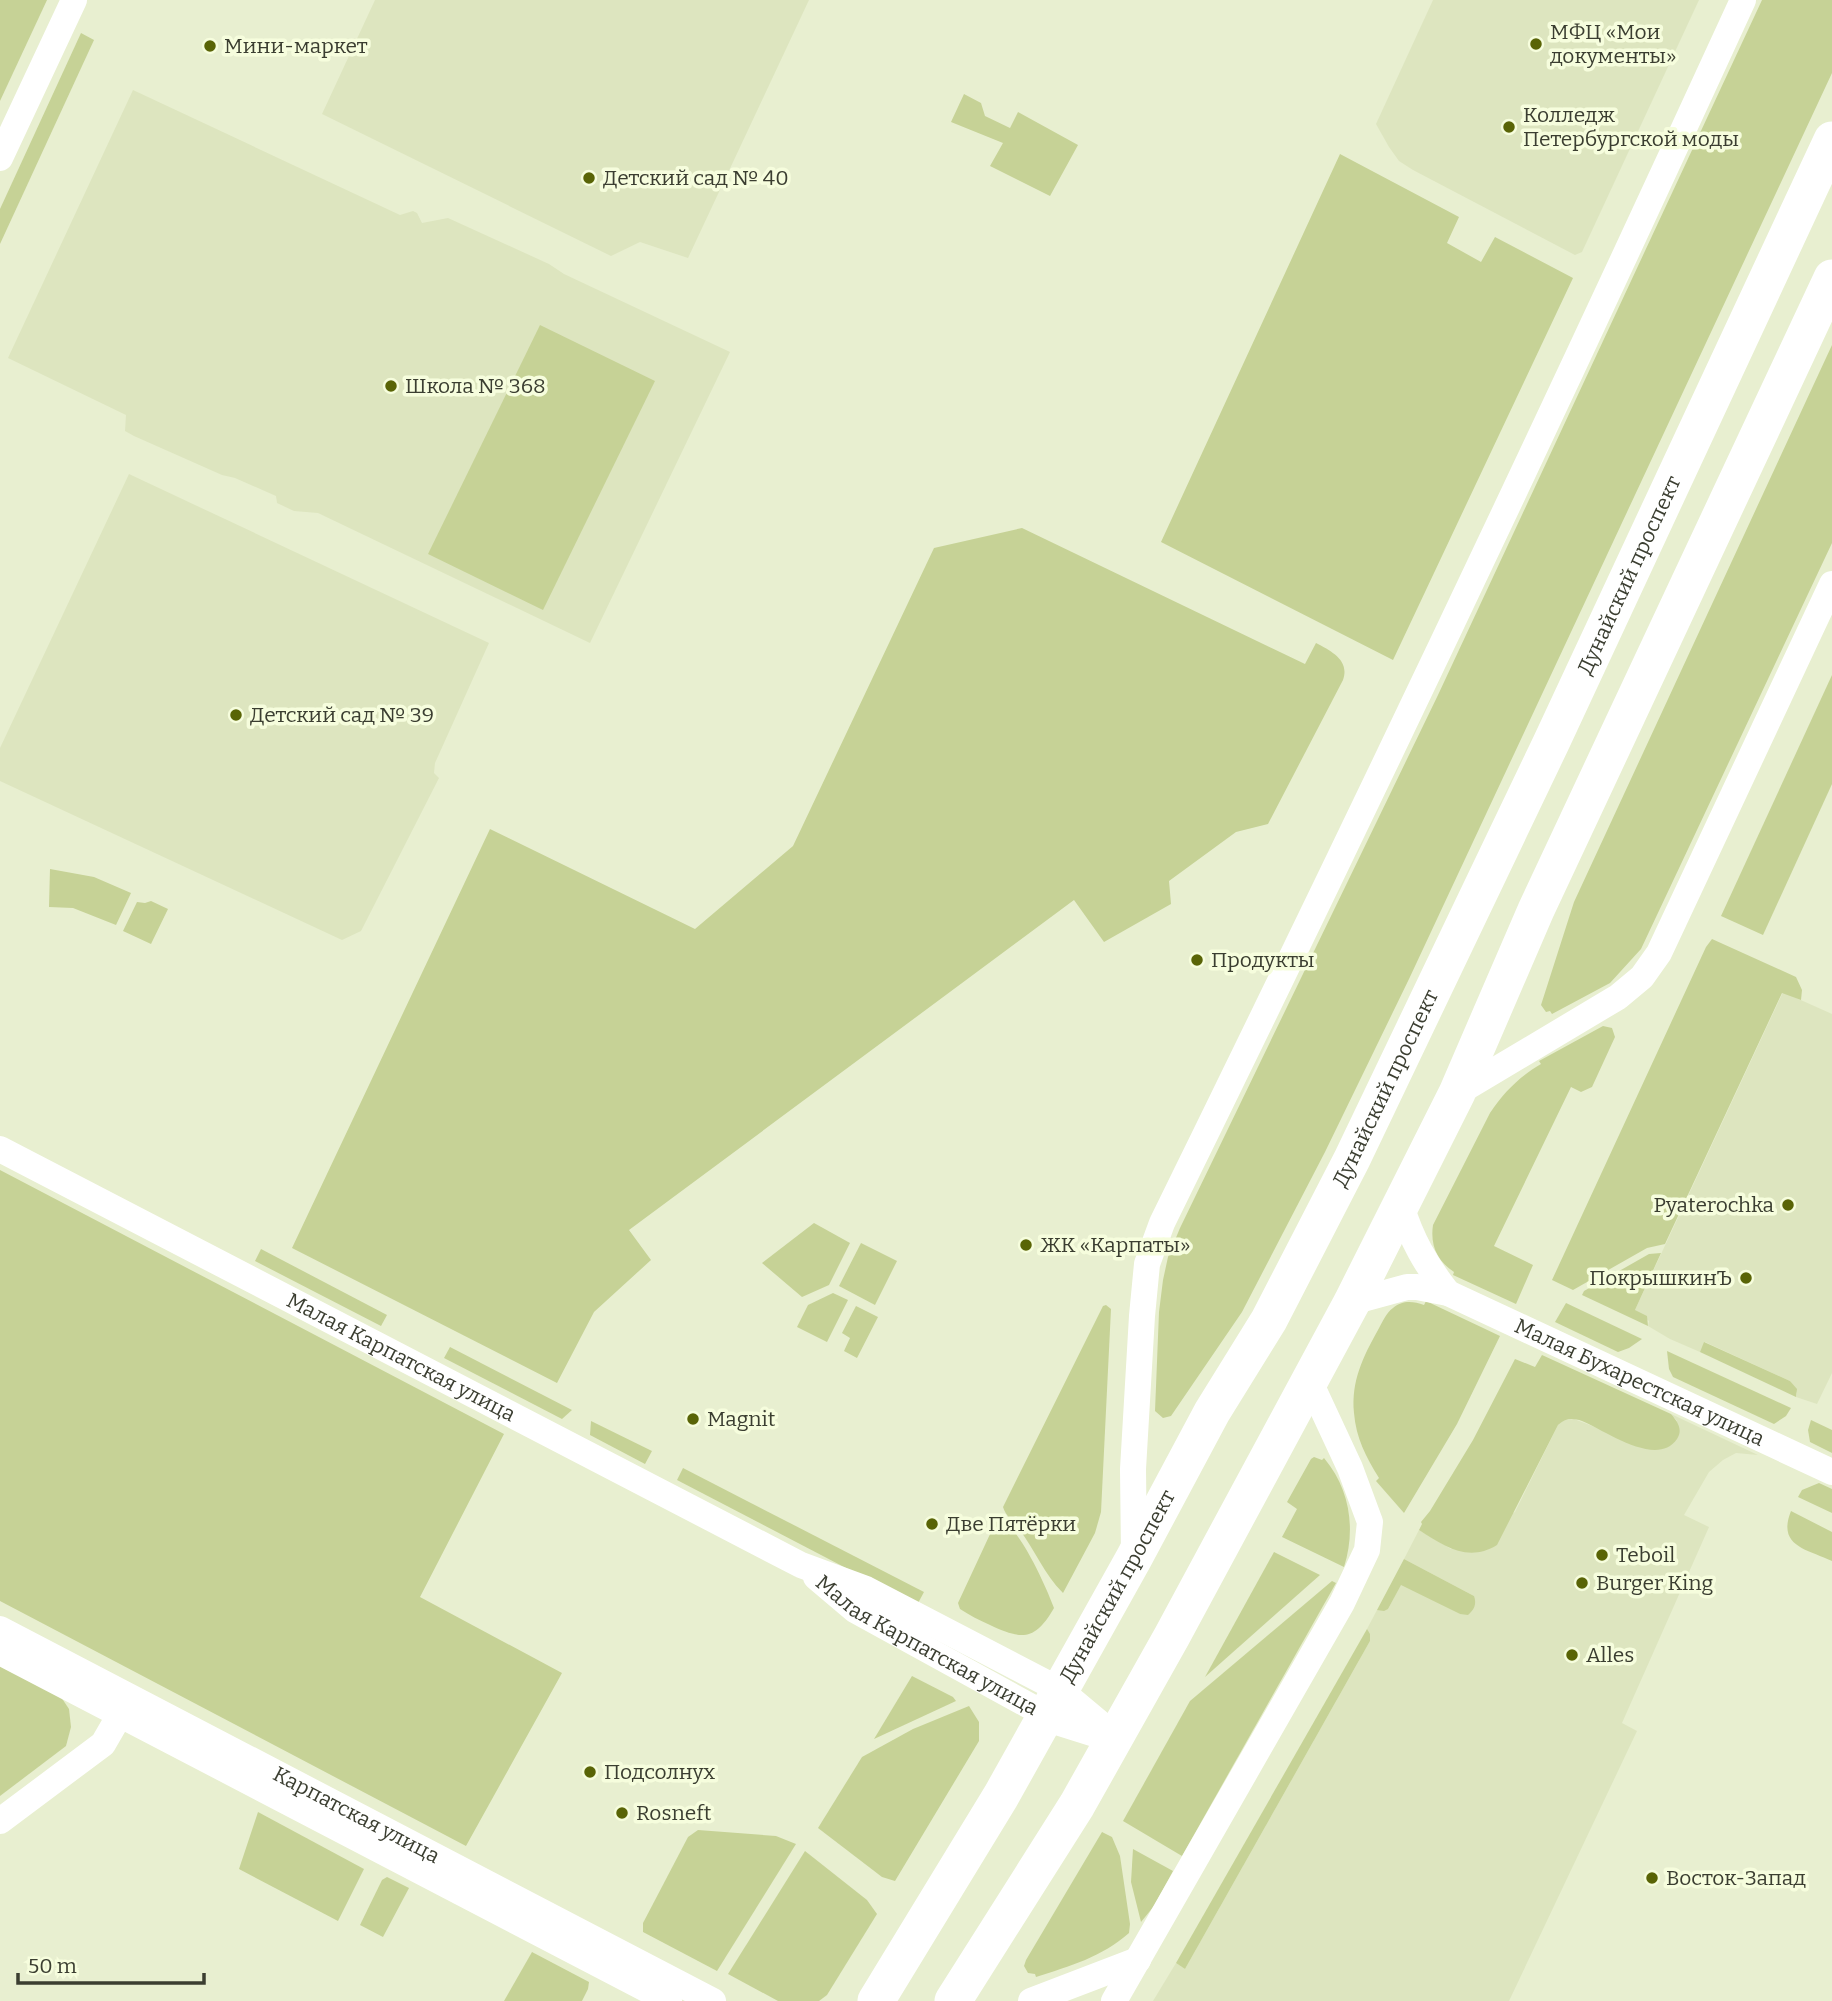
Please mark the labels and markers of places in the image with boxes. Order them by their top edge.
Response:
place label: МФЦ «Мои документы» [1550,19,1676,69]
place label: Мини-маркет [224,33,368,59]
marker: МФЦ «Мои документы» [1528,36,1544,52]
marker: Мини-маркет [202,38,218,54]
place label: Колледж Петербургской моды [1523,102,1739,152]
marker: Колледж Петербургской моды [1501,119,1517,135]
place label: Детский сад № 40 [603,165,789,191]
marker: Детский сад № 40 [581,170,597,186]
place label: Школа № 368 [405,373,546,399]
marker: Школа № 368 [383,378,399,394]
place label: Детский сад № 39 [250,702,434,728]
marker: Детский сад № 39 [228,707,244,723]
place label: Продукты [1211,947,1315,973]
marker: Продукты [1189,952,1205,968]
place label: Pyaterochka [1654,1192,1774,1218]
marker: Pyaterochka [1780,1197,1796,1213]
place label: ЖК «Карпаты» [1040,1232,1190,1258]
marker: ЖК «Карпаты» [1018,1237,1034,1253]
place label: ПокрышкинЪ [1589,1265,1732,1291]
marker: ПокрышкинЪ [1738,1270,1754,1286]
place label: Magnit [707,1406,776,1432]
marker: Magnit [685,1411,701,1427]
place label: Две Пятёрки [946,1511,1076,1537]
marker: Две Пятёрки [924,1516,940,1532]
place label: Teboil [1616,1542,1675,1568]
marker: Teboil [1594,1547,1610,1563]
place label: Burger King [1596,1570,1714,1596]
marker: Burger King [1574,1575,1590,1591]
place label: Alles [1586,1642,1634,1668]
marker: Alles [1564,1647,1580,1663]
place label: Подсолнух [604,1759,716,1785]
marker: Подсолнух [582,1764,598,1780]
place label: Rosneft [636,1800,712,1826]
marker: Rosneft [614,1805,630,1821]
place label: Восток-Запад [1666,1865,1806,1891]
marker: Восток-Запад [1644,1870,1660,1886]

